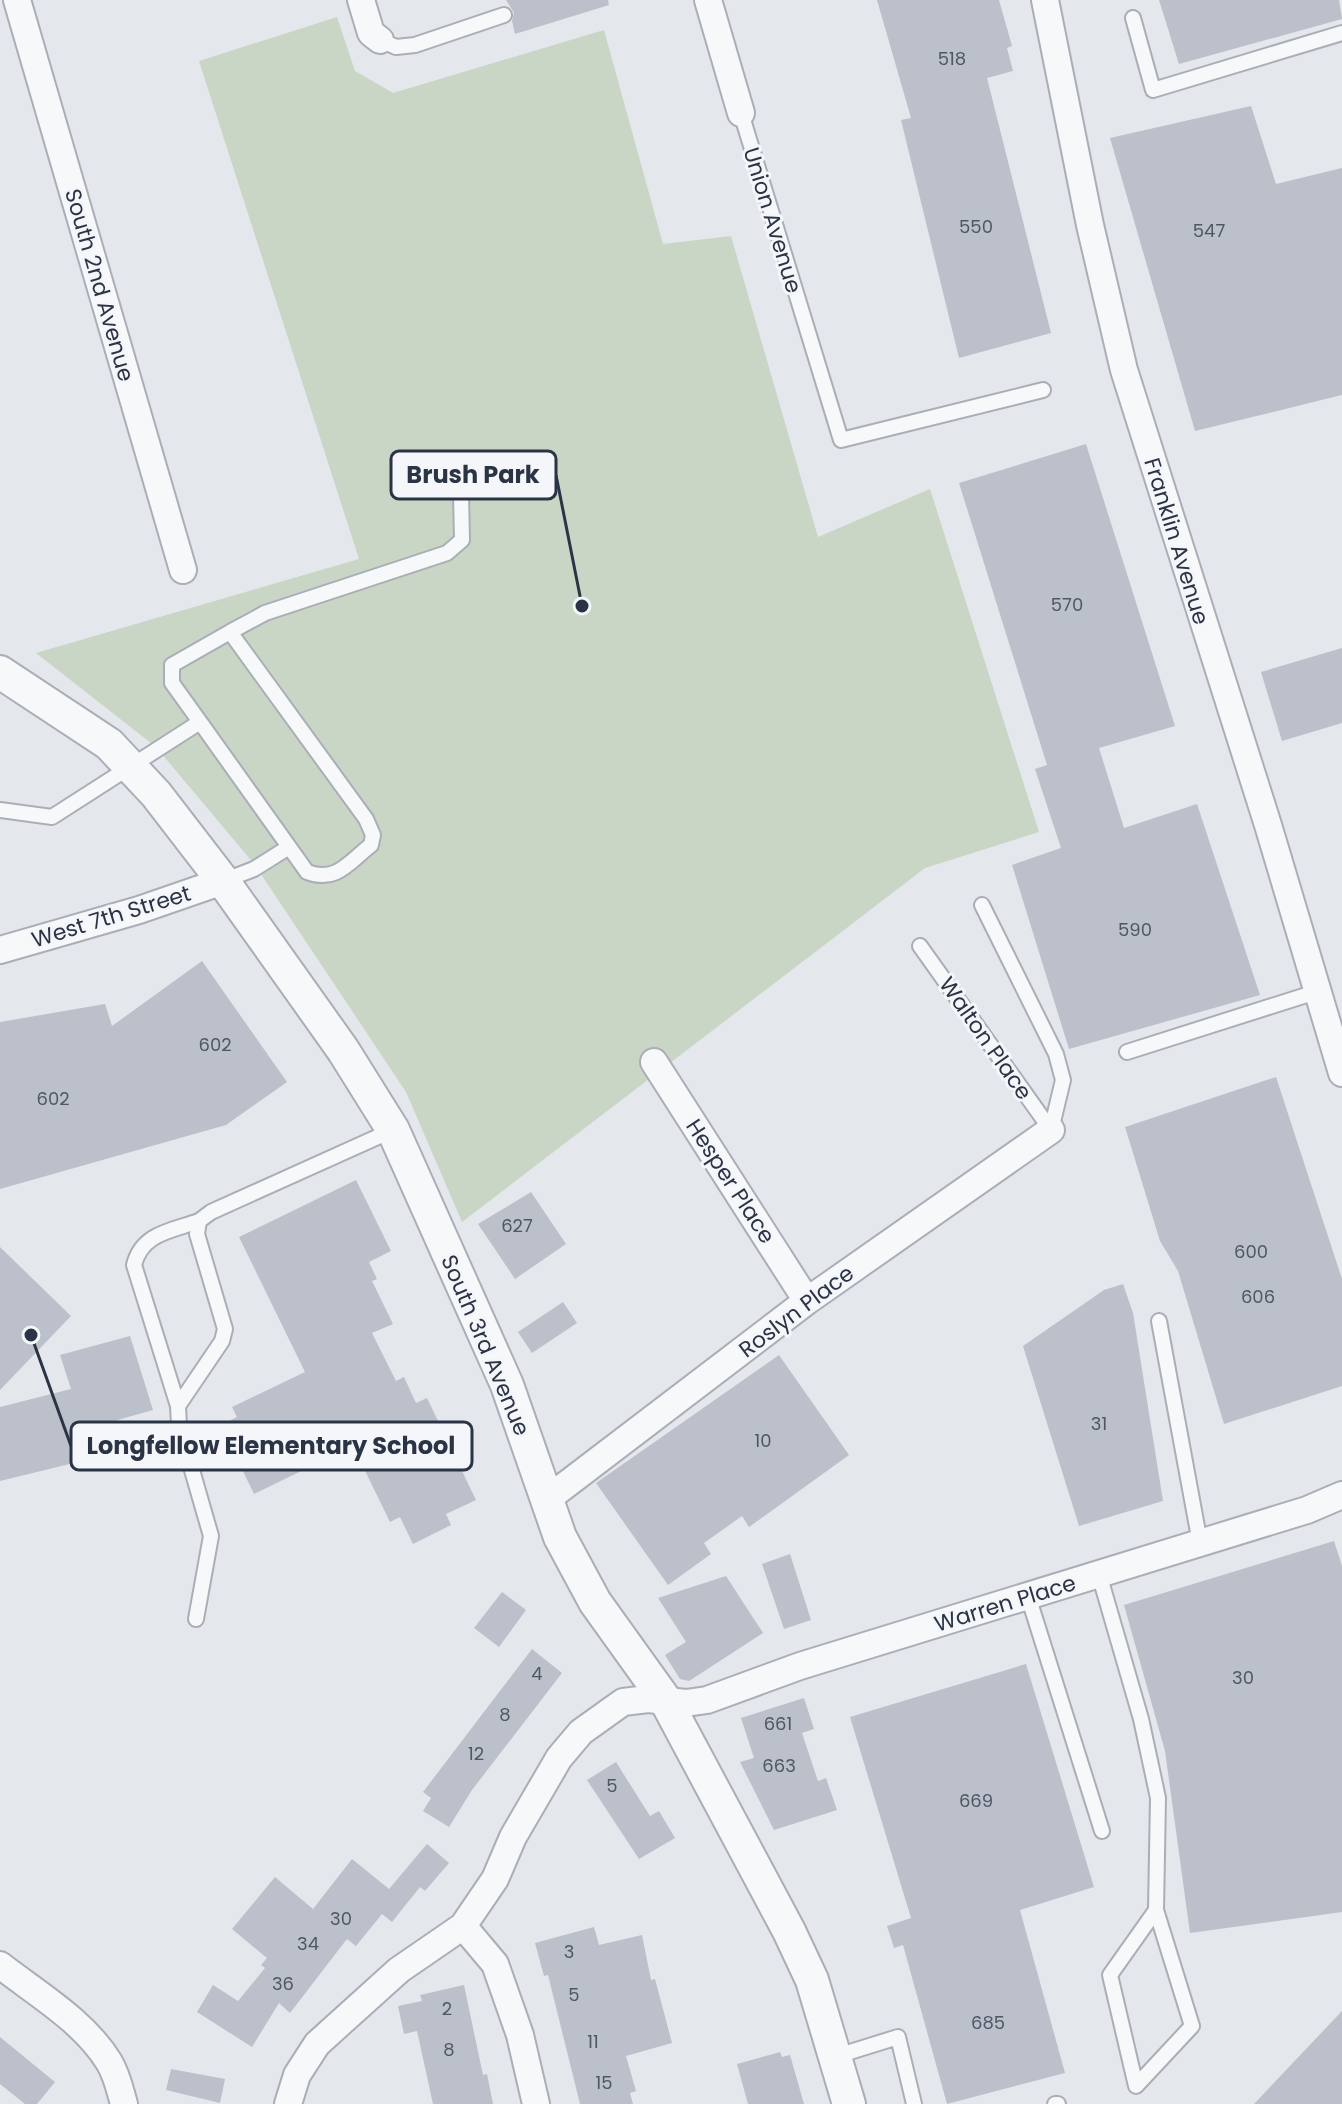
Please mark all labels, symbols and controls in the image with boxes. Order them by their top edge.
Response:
house number: 518 [938,46,966,71]
street label: Union Avenue [736,143,809,297]
street label: South 2nd Avenue [57,185,142,385]
house number: 550 [959,214,993,239]
house number: 547 [1193,218,1225,243]
callout: Brush Park [391,451,556,499]
street label: Franklin Avenue [1136,454,1217,628]
text: Brush Park [406,458,540,491]
house number: 570 [1051,592,1083,617]
street label: West 7th Street [28,878,195,955]
house number: 590 [1118,917,1152,942]
street label: Walton Place [932,970,1040,1106]
house number: 602 [198,1032,232,1057]
house number: 602 [36,1086,70,1111]
street label: Hesper Place [679,1113,783,1250]
house number: 627 [501,1213,533,1238]
house number: 600 [1234,1239,1268,1264]
street label: South 3rd Avenue [433,1250,538,1440]
street label: Roslyn Place [732,1258,860,1365]
house number: 606 [1241,1284,1275,1309]
house number: 31 [1091,1411,1107,1436]
callout: Longfellow Elementary School [71,1422,472,1470]
house number: 10 [754,1428,772,1453]
text: Longfellow Elementary School [87,1429,455,1462]
street label: Warren Place [931,1567,1080,1640]
house number: 4 [531,1661,543,1686]
house number: 30 [1232,1665,1254,1690]
house number: 8 [499,1702,511,1727]
house number: 661 [764,1711,792,1736]
house number: 12 [468,1741,484,1766]
house number: 663 [762,1753,796,1778]
house number: 5 [606,1773,618,1798]
house number: 669 [959,1788,993,1813]
house number: 30 [330,1906,352,1931]
house number: 34 [297,1931,319,1956]
house number: 3 [564,1939,574,1964]
house number: 36 [272,1971,294,1996]
house number: 5 [568,1982,580,2007]
house number: 2 [442,1996,452,2021]
house number: 685 [971,2010,1005,2035]
house number: 11 [587,2029,599,2054]
house number: 8 [443,2037,455,2062]
house number: 15 [595,2070,613,2095]

